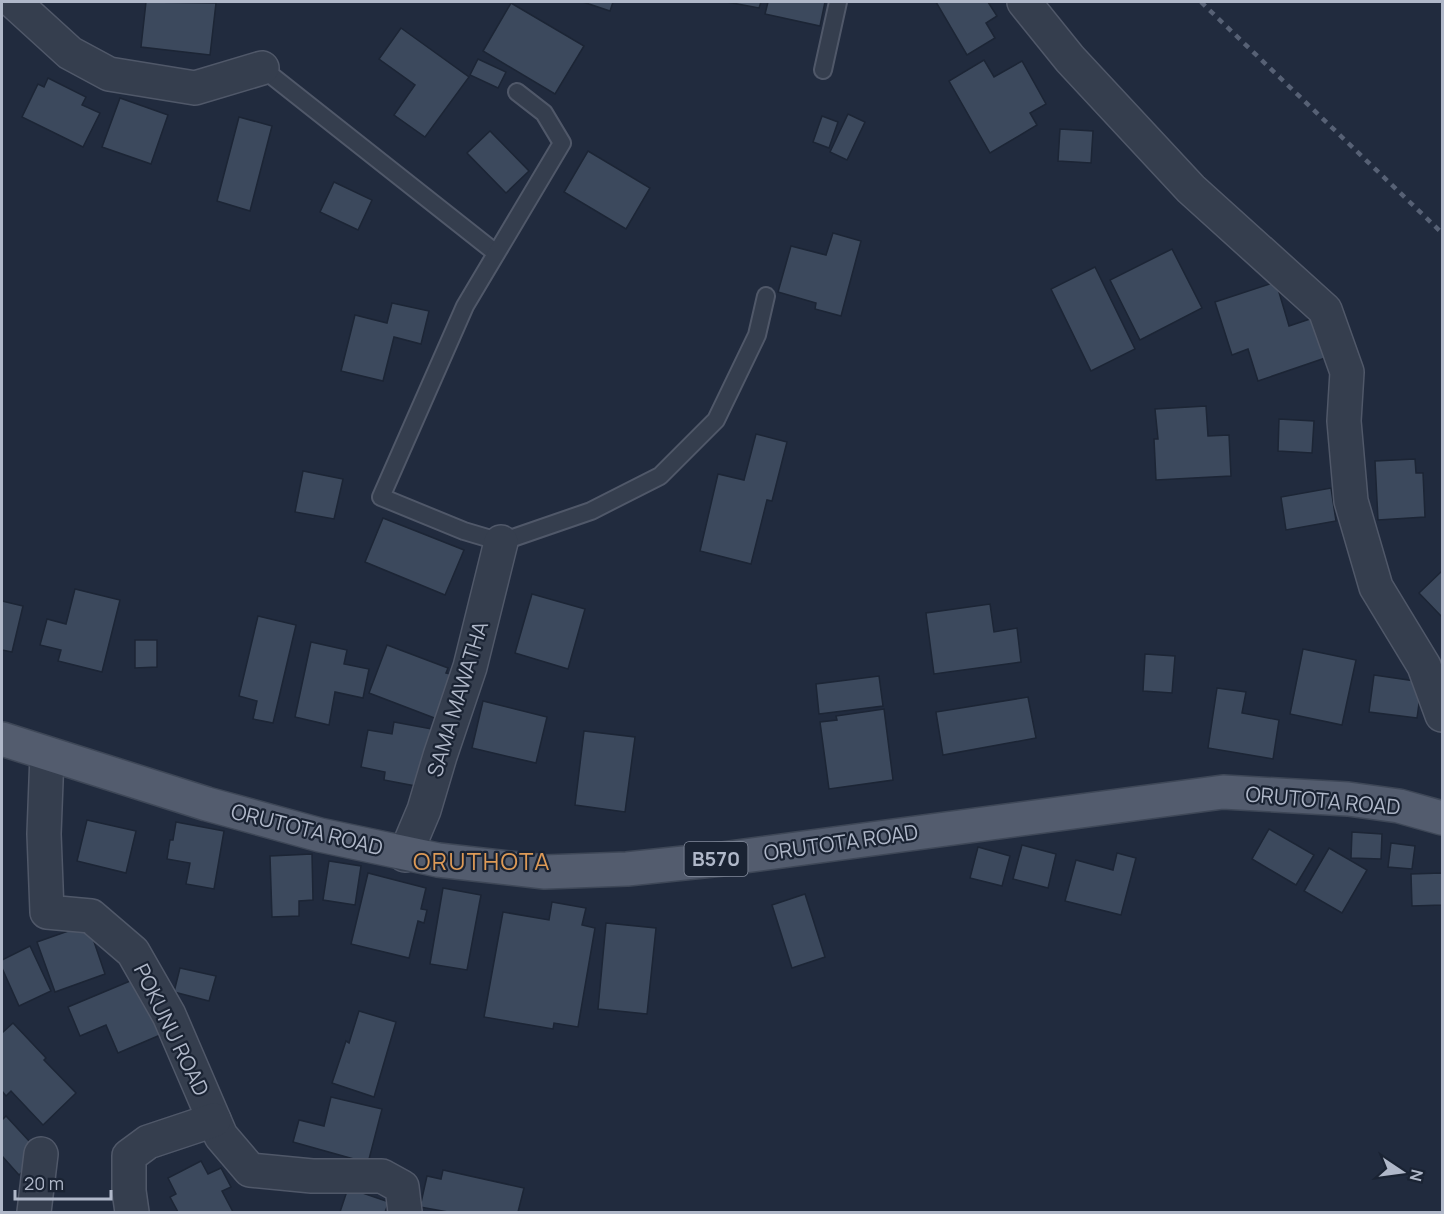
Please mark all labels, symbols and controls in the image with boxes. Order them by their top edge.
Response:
street label: SAMA MAWATHA [420,617,494,780]
street label: ORUTOTA ROAD [1244,779,1402,821]
street label: ORUTOTA ROAD [228,797,386,861]
street label: ORUTOTA ROAD [762,817,920,867]
road number: B570 [684,842,748,876]
district label: ORUTHOTA [413,844,551,877]
street label: POKUNU ROAD [128,959,216,1100]
north arrow [1372,1142,1432,1202]
scale bar [15,1163,111,1201]
text: N [1405,1167,1429,1183]
text: 20 m [24,1171,64,1195]

